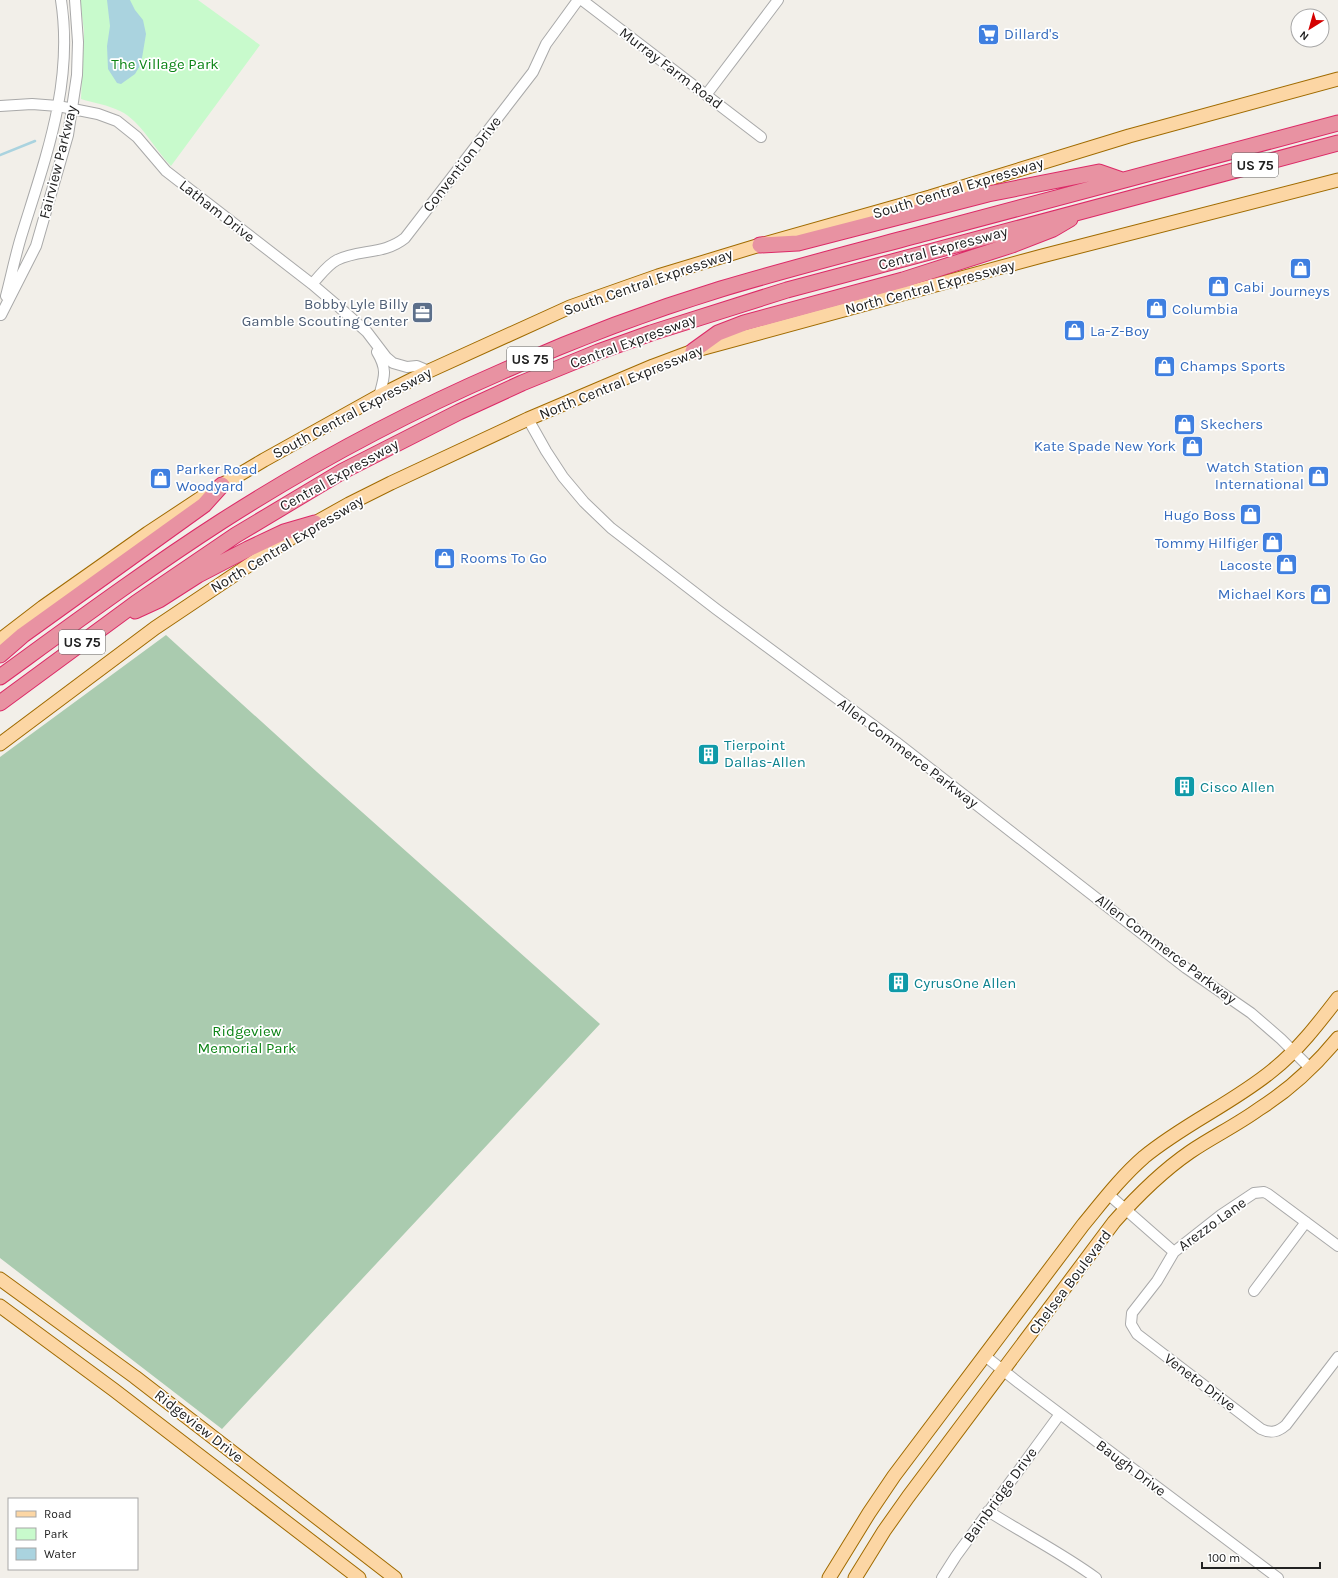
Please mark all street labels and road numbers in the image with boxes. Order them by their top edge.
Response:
street label: Murray Farm Road [616,23,726,113]
street label: Fairview Parkway [35,103,81,221]
street label: Convention Drive [419,112,505,216]
street label: South Central Expressway [870,153,1046,223]
road number: US 75 [1232,153,1278,177]
street label: Latham Drive [176,176,258,246]
street label: Central Expressway [876,222,1010,274]
street label: South Central Expressway [561,245,735,319]
street label: North Central Expressway [843,256,1017,318]
street label: Central Expressway [567,310,699,372]
street label: North Central Expressway [536,341,706,423]
road number: US 75 [507,347,553,371]
street label: South Central Expressway [269,363,435,463]
street label: Central Expressway [277,435,401,515]
street label: North Central Expressway [207,491,367,597]
road number: US 75 [59,630,105,654]
street label: Allen Commerce Parkway [834,694,982,812]
street label: Allen Commerce Parkway [1092,890,1240,1008]
street label: Arezzo Lane [1174,1193,1250,1255]
street label: Chelsea Boulevard [1025,1226,1115,1338]
street label: Veneto Drive [1161,1349,1239,1415]
street label: Ridgeview Drive [151,1386,247,1466]
street label: Baugh Drive [1093,1436,1169,1500]
street label: Bainbridge Drive [959,1444,1041,1546]

